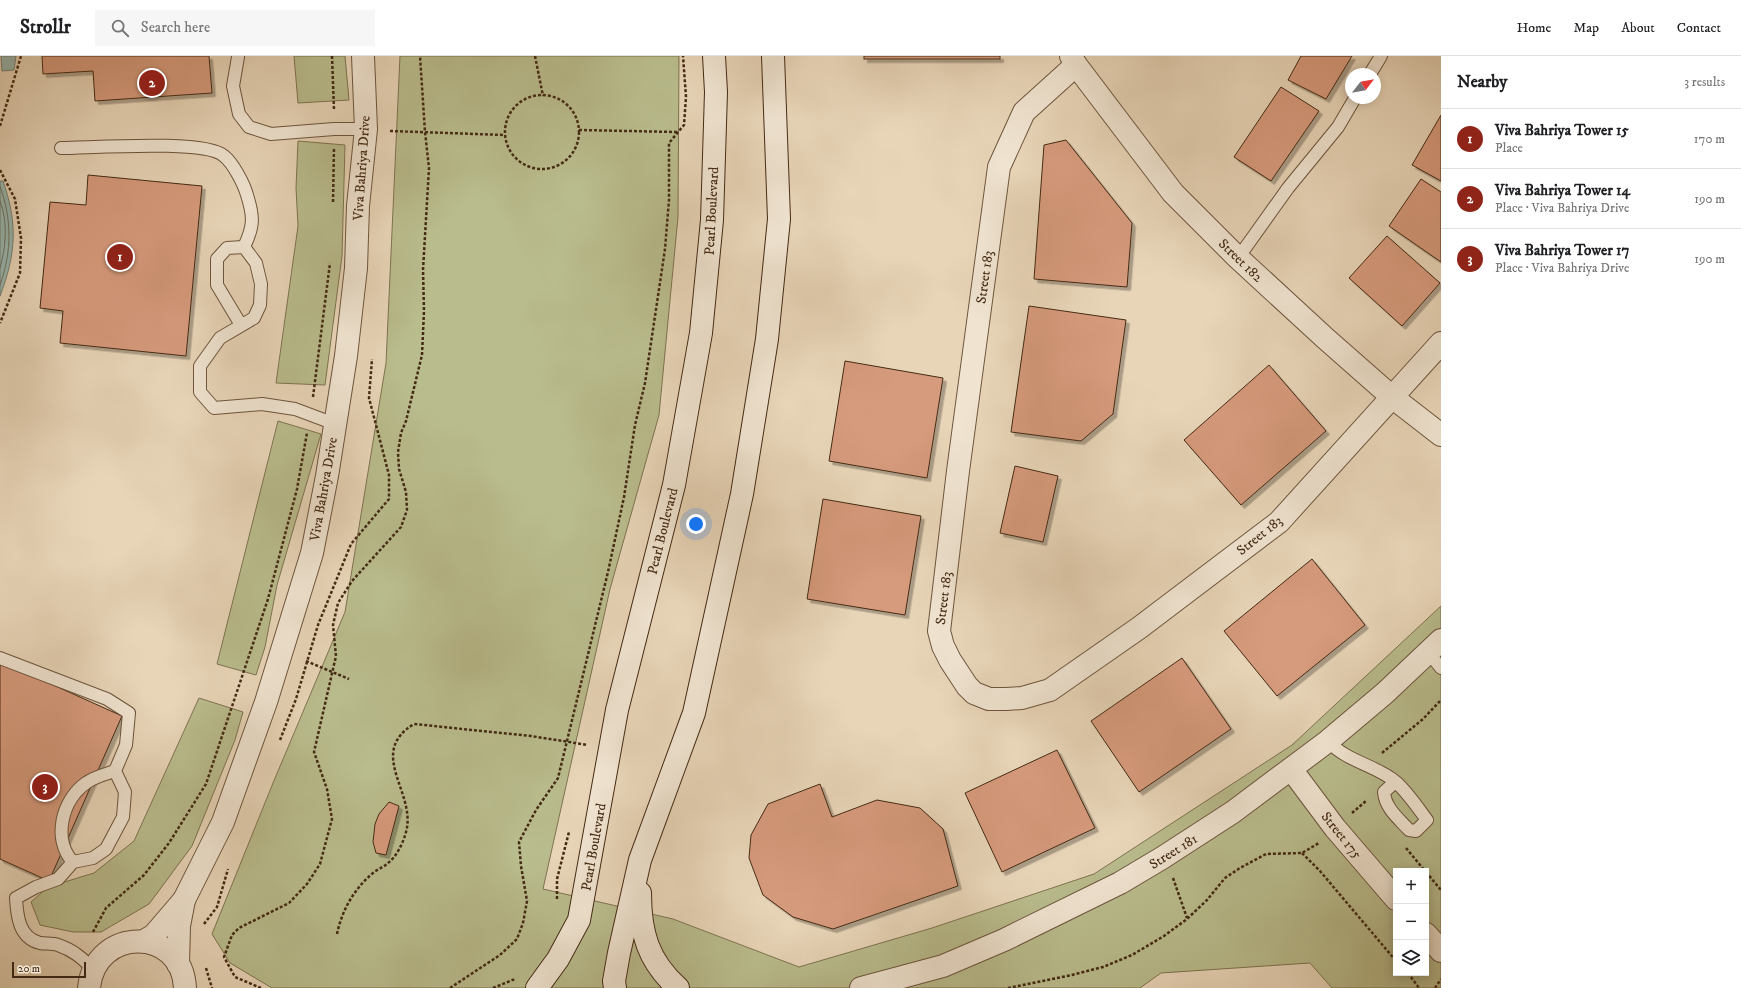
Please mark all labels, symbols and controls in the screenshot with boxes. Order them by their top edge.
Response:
search box [95,10,375,46]
text: Strollr [20,16,71,39]
icon: search [109,17,131,39]
text: Search here [141,18,210,37]
text: Home [1517,19,1551,37]
text: Map [1573,19,1599,37]
text: About [1621,19,1655,37]
text: Contact [1677,19,1721,37]
pin: 2 [139,68,165,98]
north arrow [1345,68,1381,104]
text: Nearby [1457,71,1507,93]
text: 3 results [1684,74,1725,90]
street label: Viva Bahriya Drive [349,115,375,222]
text: Viva Bahriya Tower 15 [1495,121,1629,140]
text: 1 [1468,131,1472,147]
text: 170 m [1694,131,1725,147]
text: Place [1495,140,1523,156]
street label: Pearl Boulevard [701,166,723,256]
text: Viva Bahriya Tower 14 [1495,181,1630,200]
text: 2 [1467,191,1473,207]
text: 190 m [1694,191,1725,207]
text: Place · Viva Bahriya Drive [1495,200,1629,216]
street label: Street 182 [1214,235,1266,286]
text: Viva Bahriya Tower 17 [1495,241,1629,260]
pin: 1 [107,242,133,272]
street label: Street 183 [972,249,998,305]
text: 3 [1468,251,1472,267]
text: 190 m [1694,251,1725,267]
text: Place · Viva Bahriya Drive [1495,260,1629,276]
street label: Viva Bahriya Drive [306,436,342,544]
street label: Pearl Boulevard [644,486,682,576]
street label: Street 183 [1233,512,1286,560]
your location [686,514,706,534]
street label: Street 183 [932,570,956,626]
pin: 3 [32,772,58,802]
street label: Pearl Boulevard [577,802,611,892]
street label: Street 175 [1317,808,1366,863]
street label: Street 181 [1146,830,1201,874]
map controls [1393,868,1429,976]
button: + [1393,868,1429,904]
button: − [1393,904,1429,940]
button: layers [1393,940,1429,976]
scale bar [12,960,86,979]
text: 20 m [18,962,40,976]

